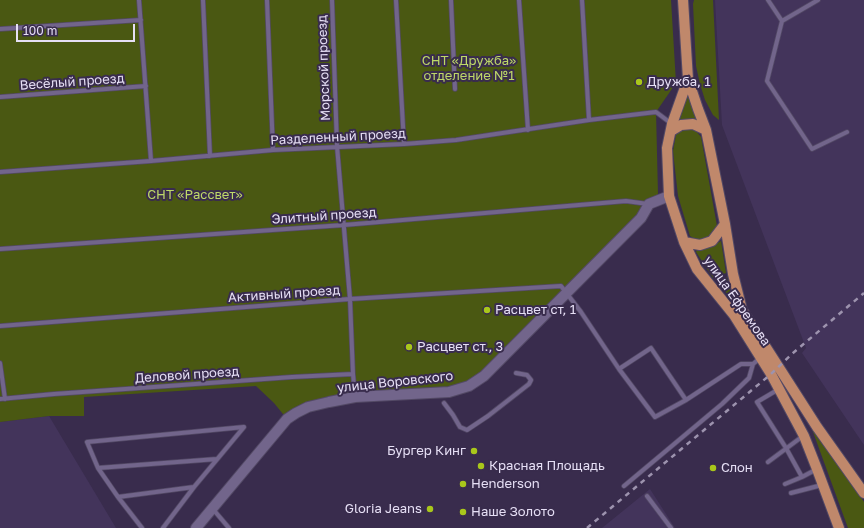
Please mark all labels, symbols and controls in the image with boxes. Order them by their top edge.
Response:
street label: Морской проезд [314,15,334,121]
scale bar [18,16,137,42]
text: 100 m [23,23,57,38]
park label: СНТ «Дружба» отделение №1 [422,53,516,84]
street label: Весёлый проезд [19,71,125,93]
place label: Дружба, 1 [647,74,710,90]
marker: Дружба, 1 [634,77,644,87]
street label: Разделенный проезд [270,126,406,148]
park label: СНТ «Рассвет» [147,187,243,203]
street label: Элитный проезд [271,205,377,227]
street label: улица Ефремова [700,253,774,349]
street label: Активный проезд [227,282,341,306]
place label: Расцвет ст, 1 [495,302,576,318]
marker: Расцвет ст, 1 [482,305,492,315]
place label: Расцвет ст., 3 [417,339,503,355]
marker: Расцвет ст., 3 [404,342,414,352]
street label: Деловой проезд [134,364,240,386]
street label: улица Воровского [336,368,454,396]
place label: Бургер Кинг [387,443,466,459]
marker: Бургер Кинг [469,446,479,456]
place label: Красная Площадь [489,458,605,474]
place label: Слон [721,460,753,476]
marker: Красная Площадь [476,461,486,471]
marker: Слон [708,463,718,473]
place label: Henderson [471,476,540,492]
marker: Henderson [458,479,468,489]
place label: Gloria Jeans [345,501,422,517]
marker: Gloria Jeans [425,504,435,514]
place label: Наше Золото [471,504,555,520]
marker: Наше Золото [458,507,468,517]

